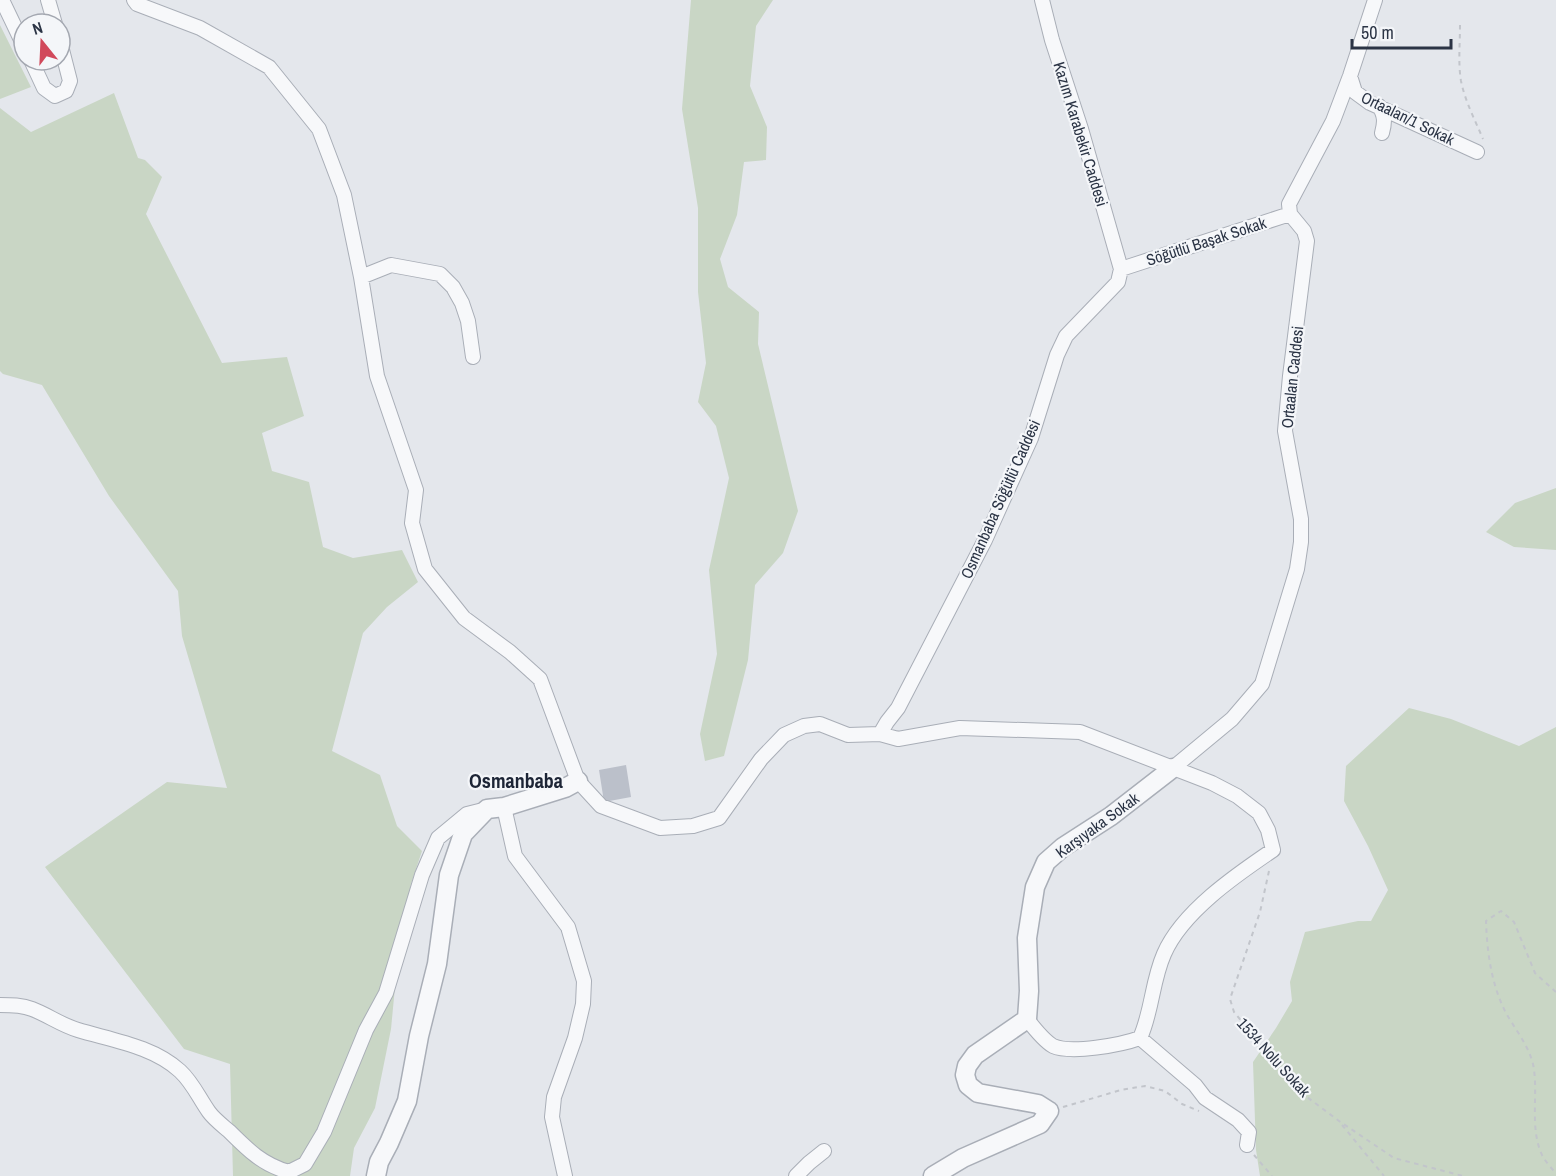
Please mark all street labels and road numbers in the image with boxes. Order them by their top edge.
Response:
street label: Kazım Karabekir Caddesi [1049,59,1113,209]
street label: Ortaalan/1 Sokak [1358,86,1459,150]
street label: Söğütlü Başak Sokak [1143,211,1269,271]
street label: Ortaalan Caddesi [1276,325,1308,429]
street label: Osmanbaba Söğütlü Caddesi [955,416,1045,582]
street label: Karşıyaka Sokak [1051,787,1144,863]
street label: 1534 Nolu Sokak [1232,1013,1316,1102]

